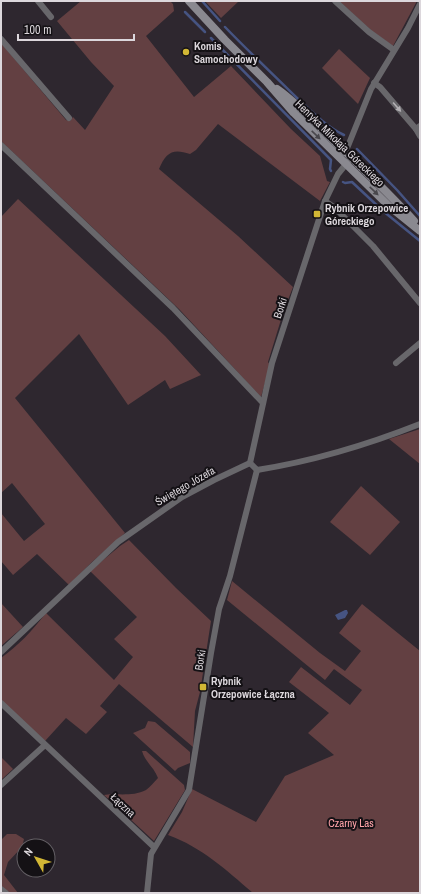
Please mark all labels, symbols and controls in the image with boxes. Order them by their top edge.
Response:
scale bar [18,16,134,42]
text: 100 m [24,22,51,38]
place label: Komis Samochodowy [194,39,258,66]
marker: Komis Samochodowy [181,47,191,57]
street label: Henryka Mikołaja Góreckiego [292,97,388,189]
one-way arrow [393,102,402,112]
one-way arrow [311,131,321,140]
one-way arrow [369,186,379,196]
place label: Rybnik Orzepowice Góreckiego [325,201,408,228]
marker: Rybnik Orzepowice Góreckiego [312,209,322,219]
street label: Borki [270,296,290,320]
street label: Świętego Józefa [153,463,217,509]
street label: Borki [191,649,209,671]
place label: Rybnik Orzepowice Łączna [211,674,295,701]
marker: Rybnik Orzepowice Łączna [198,682,208,692]
street label: Łączna [108,790,138,820]
park label: Czarny Las [328,816,374,830]
north arrow [16,838,56,878]
text: N [21,845,36,859]

